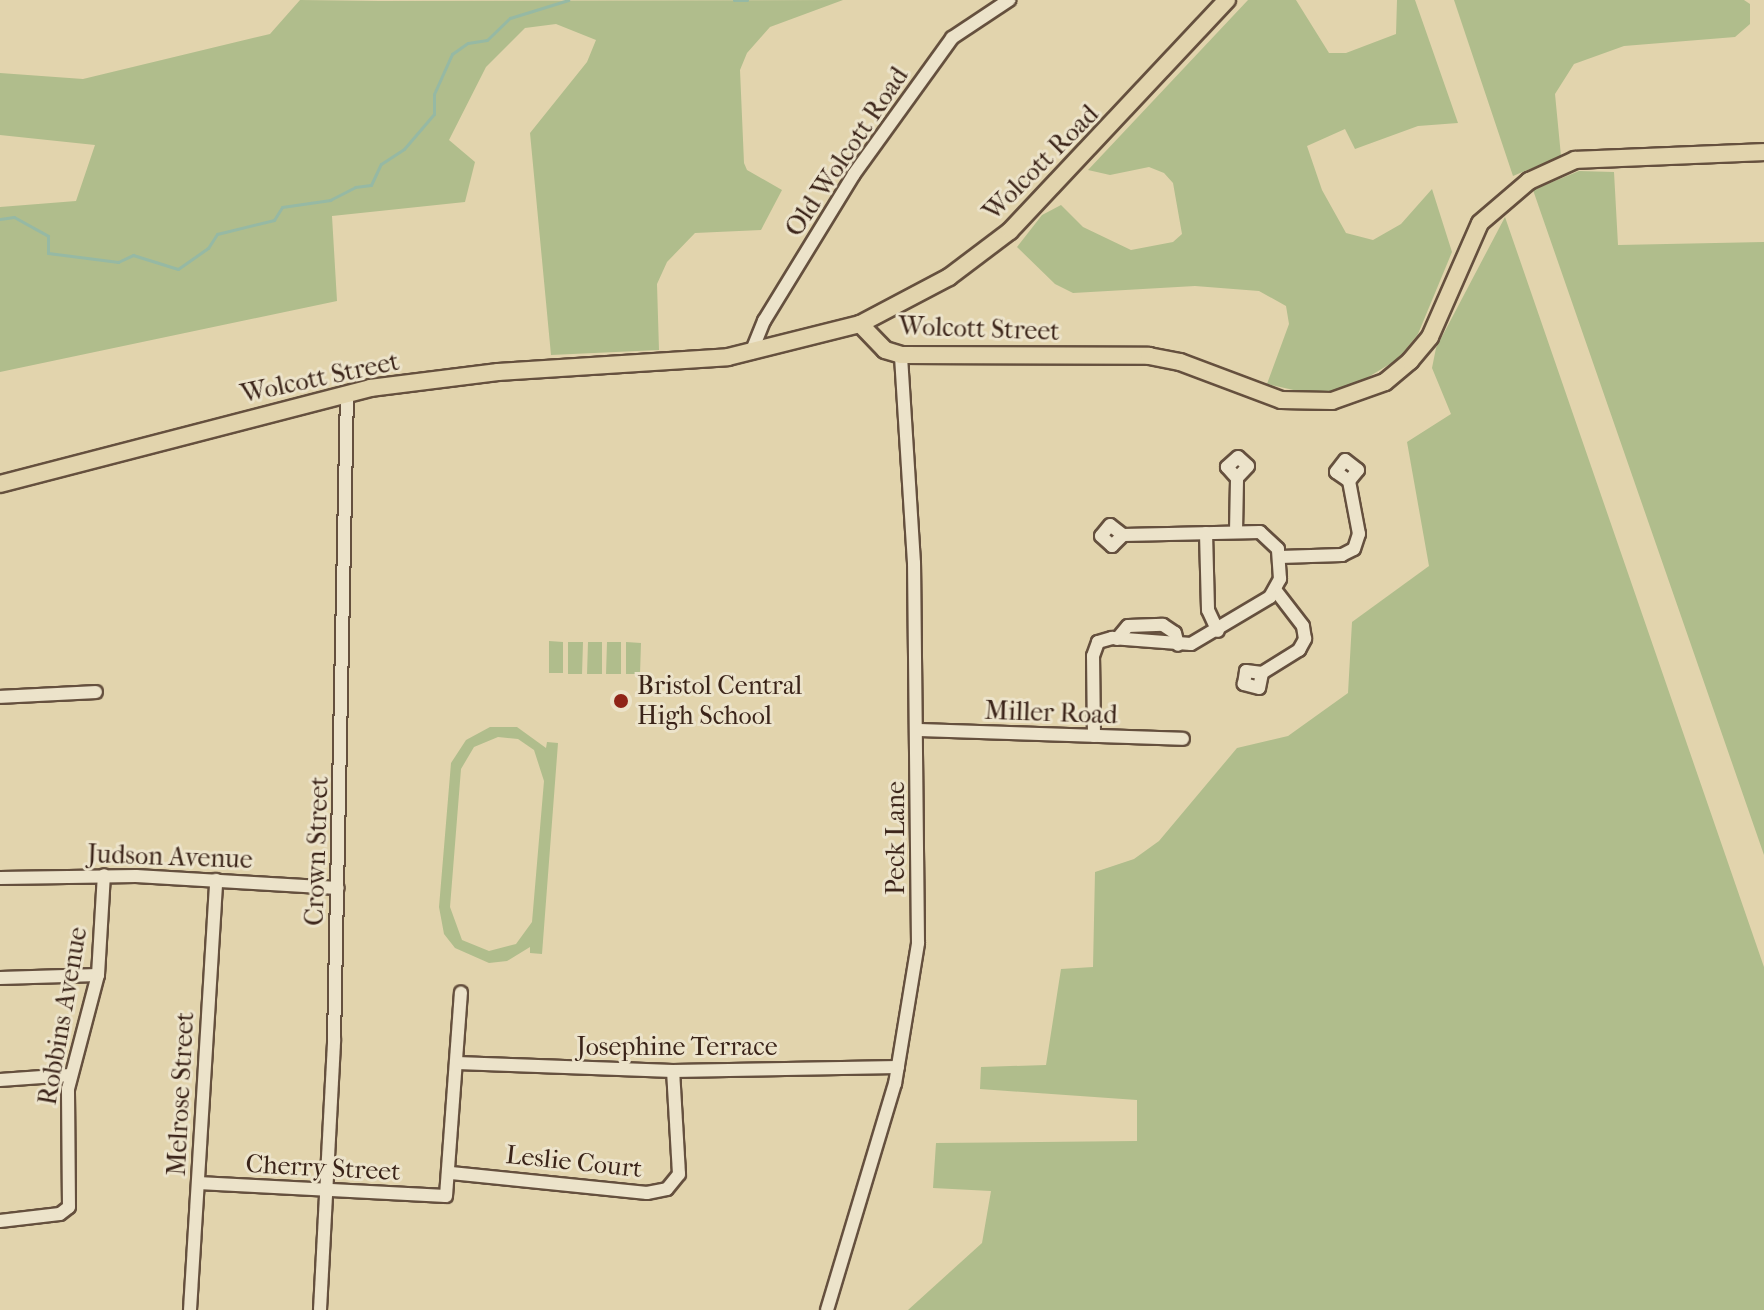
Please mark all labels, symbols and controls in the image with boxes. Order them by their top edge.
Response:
street label: Old Wolcott Road [779,61,915,243]
street label: Wolcott Road [977,99,1105,227]
street label: Wolcott Street [898,311,1060,347]
street label: Wolcott Street [238,346,402,410]
place label: Bristol Central High School [637,670,802,732]
marker: Bristol Central High School [612,692,630,710]
street label: Miller Road [984,695,1118,731]
street label: Crown Street [299,776,335,926]
street label: Peck Lane [880,781,912,895]
street label: Judson Avenue [87,839,253,875]
street label: Robbins Avenue [32,924,94,1108]
street label: Melrose Street [161,1011,201,1177]
street label: Josephine Terrace [576,1031,778,1063]
street label: Leslie Court [504,1139,644,1185]
street label: Cherry Street [245,1148,401,1188]

